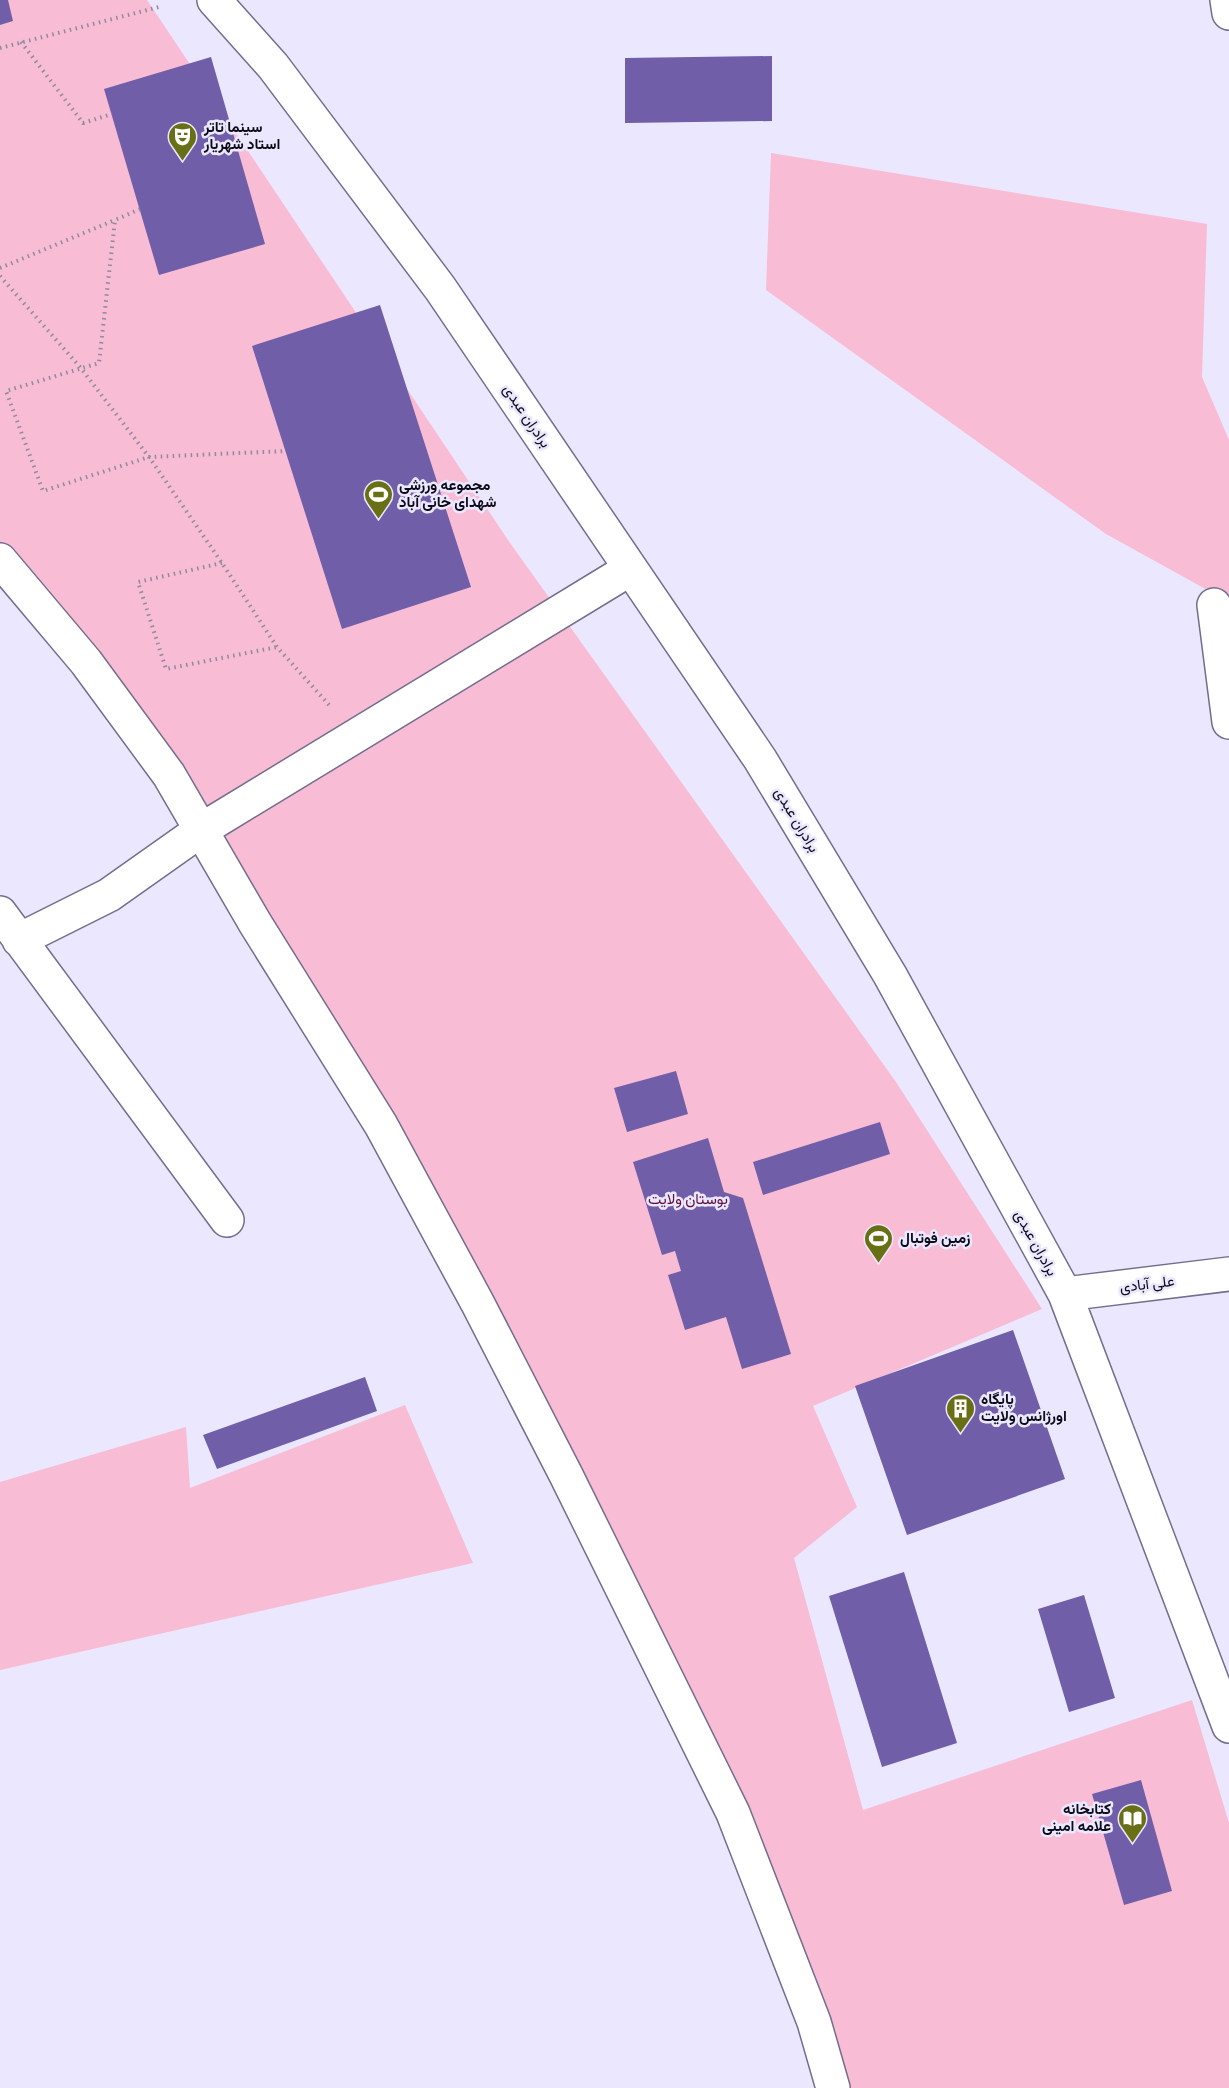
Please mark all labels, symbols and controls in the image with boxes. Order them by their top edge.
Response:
place label: سینما تاتر استاد شهریار [203,118,280,153]
theatre icon: سینما تاتر استاد شهریار [167,120,199,162]
street label: برادران عبدی [498,381,555,452]
place label: مجموعه ورزشی شهدای خانی آباد [399,476,497,511]
sports icon: مجموعه ورزشی شهدای خانی آباد [362,478,394,520]
street label: برادران عبدی [770,784,823,856]
park label: بوستان ولایت [648,1190,728,1208]
street label: برادران عبدی [1010,1207,1061,1280]
sports icon: زمین فوتبال [863,1222,895,1264]
place label: زمین فوتبال [900,1229,970,1247]
street label: علی آبادی [1118,1272,1176,1297]
place label: پایگاه اورژانس ولایت [981,1390,1067,1425]
building icon: پایگاه اورژانس ولایت [944,1392,976,1434]
place label: کتابخانه علامه امینی [1042,1800,1111,1835]
library icon: کتابخانه علامه امینی [1116,1802,1148,1844]

